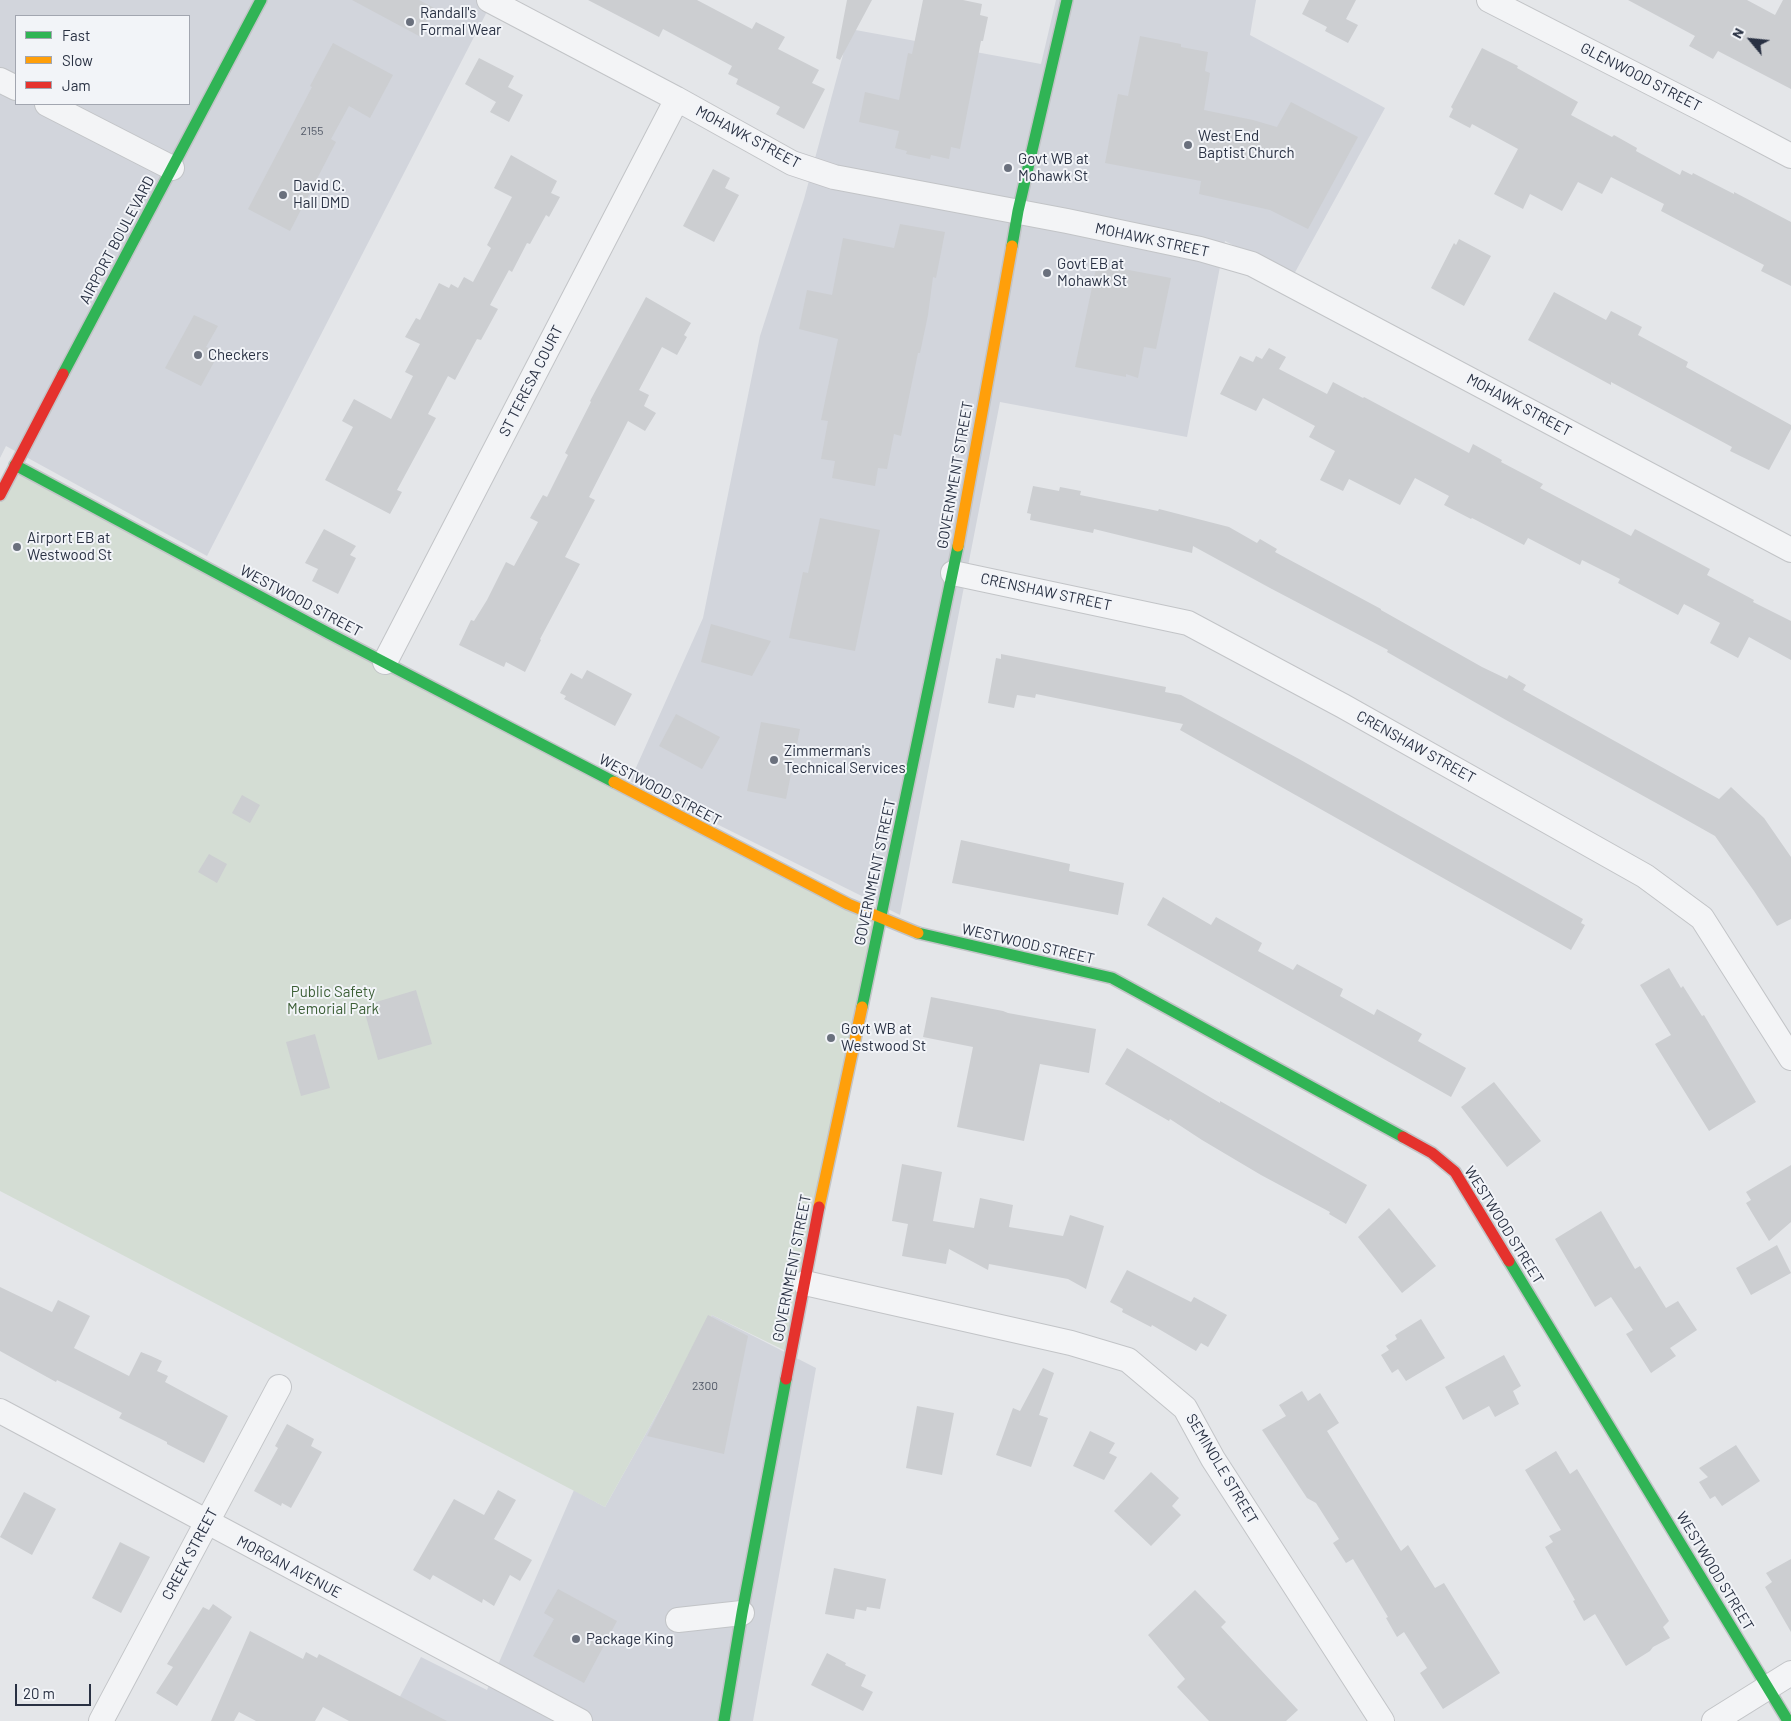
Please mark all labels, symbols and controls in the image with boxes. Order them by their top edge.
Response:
place label: Randall's Formal Wear [420,4,502,39]
legend [15,15,190,105]
north arrow [1726,15,1776,65]
marker: Randall's Formal Wear [404,16,416,28]
text: N [1728,25,1747,41]
text: Fast [62,26,90,44]
street label: GLENWOOD STREET [1577,39,1705,115]
text: Slow [62,51,93,69]
text: Jam [62,76,91,94]
street label: MOHAWK STREET [693,102,803,172]
house number: 2155 [301,124,323,138]
place label: West End Baptist Church [1198,127,1295,162]
marker: West End Baptist Church [1182,139,1194,151]
place label: Govt WB at Mohawk St [1018,150,1089,185]
marker: Govt WB at Mohawk St [1002,162,1014,174]
street label: AIRPORT BOULEVARD [76,173,158,307]
place label: David C. Hall DMD [293,177,350,212]
marker: David C. Hall DMD [277,189,289,201]
street label: MOHAWK STREET [1093,219,1211,261]
place label: Govt EB at Mohawk St [1057,255,1127,290]
marker: Govt EB at Mohawk St [1041,267,1053,279]
street label: ST TERESA COURT [495,322,567,440]
place label: Checkers [208,346,269,364]
marker: Checkers [192,349,204,361]
street label: MOHAWK STREET [1464,370,1574,440]
street label: GOVERNMENT STREET [933,400,977,550]
place label: Airport EB at Westwood St [27,529,112,564]
marker: Airport EB at Westwood St [11,541,23,553]
street label: WESTWOOD STREET [237,561,365,641]
street label: CRENSHAW STREET [979,569,1113,615]
street label: CRENSHAW STREET [1353,707,1479,787]
place label: Zimmerman's Technical Services [784,742,906,777]
street label: WESTWOOD STREET [596,750,724,830]
marker: Zimmerman's Technical Services [768,754,780,766]
street label: GOVERNMENT STREET [851,797,899,947]
street label: WESTWOOD STREET [960,920,1096,968]
park label: Public Safety Memorial Park [287,983,379,1018]
place label: Govt WB at Westwood St [841,1020,926,1055]
marker: Govt WB at Westwood St [825,1032,837,1044]
street label: WESTWOOD STREET [1460,1163,1548,1287]
street label: GOVERNMENT STREET [769,1193,815,1343]
house number: 2300 [692,1379,718,1393]
street label: SEMINOLE STREET [1182,1411,1262,1527]
street label: CREEK STREET [158,1505,222,1603]
street label: WESTWOOD STREET [1672,1508,1758,1634]
street label: MORGAN AVENUE [234,1532,344,1602]
place label: Package King [586,1630,673,1648]
marker: Package King [570,1633,582,1645]
scale bar [18,1674,94,1706]
text: 20 m [23,1684,55,1702]

